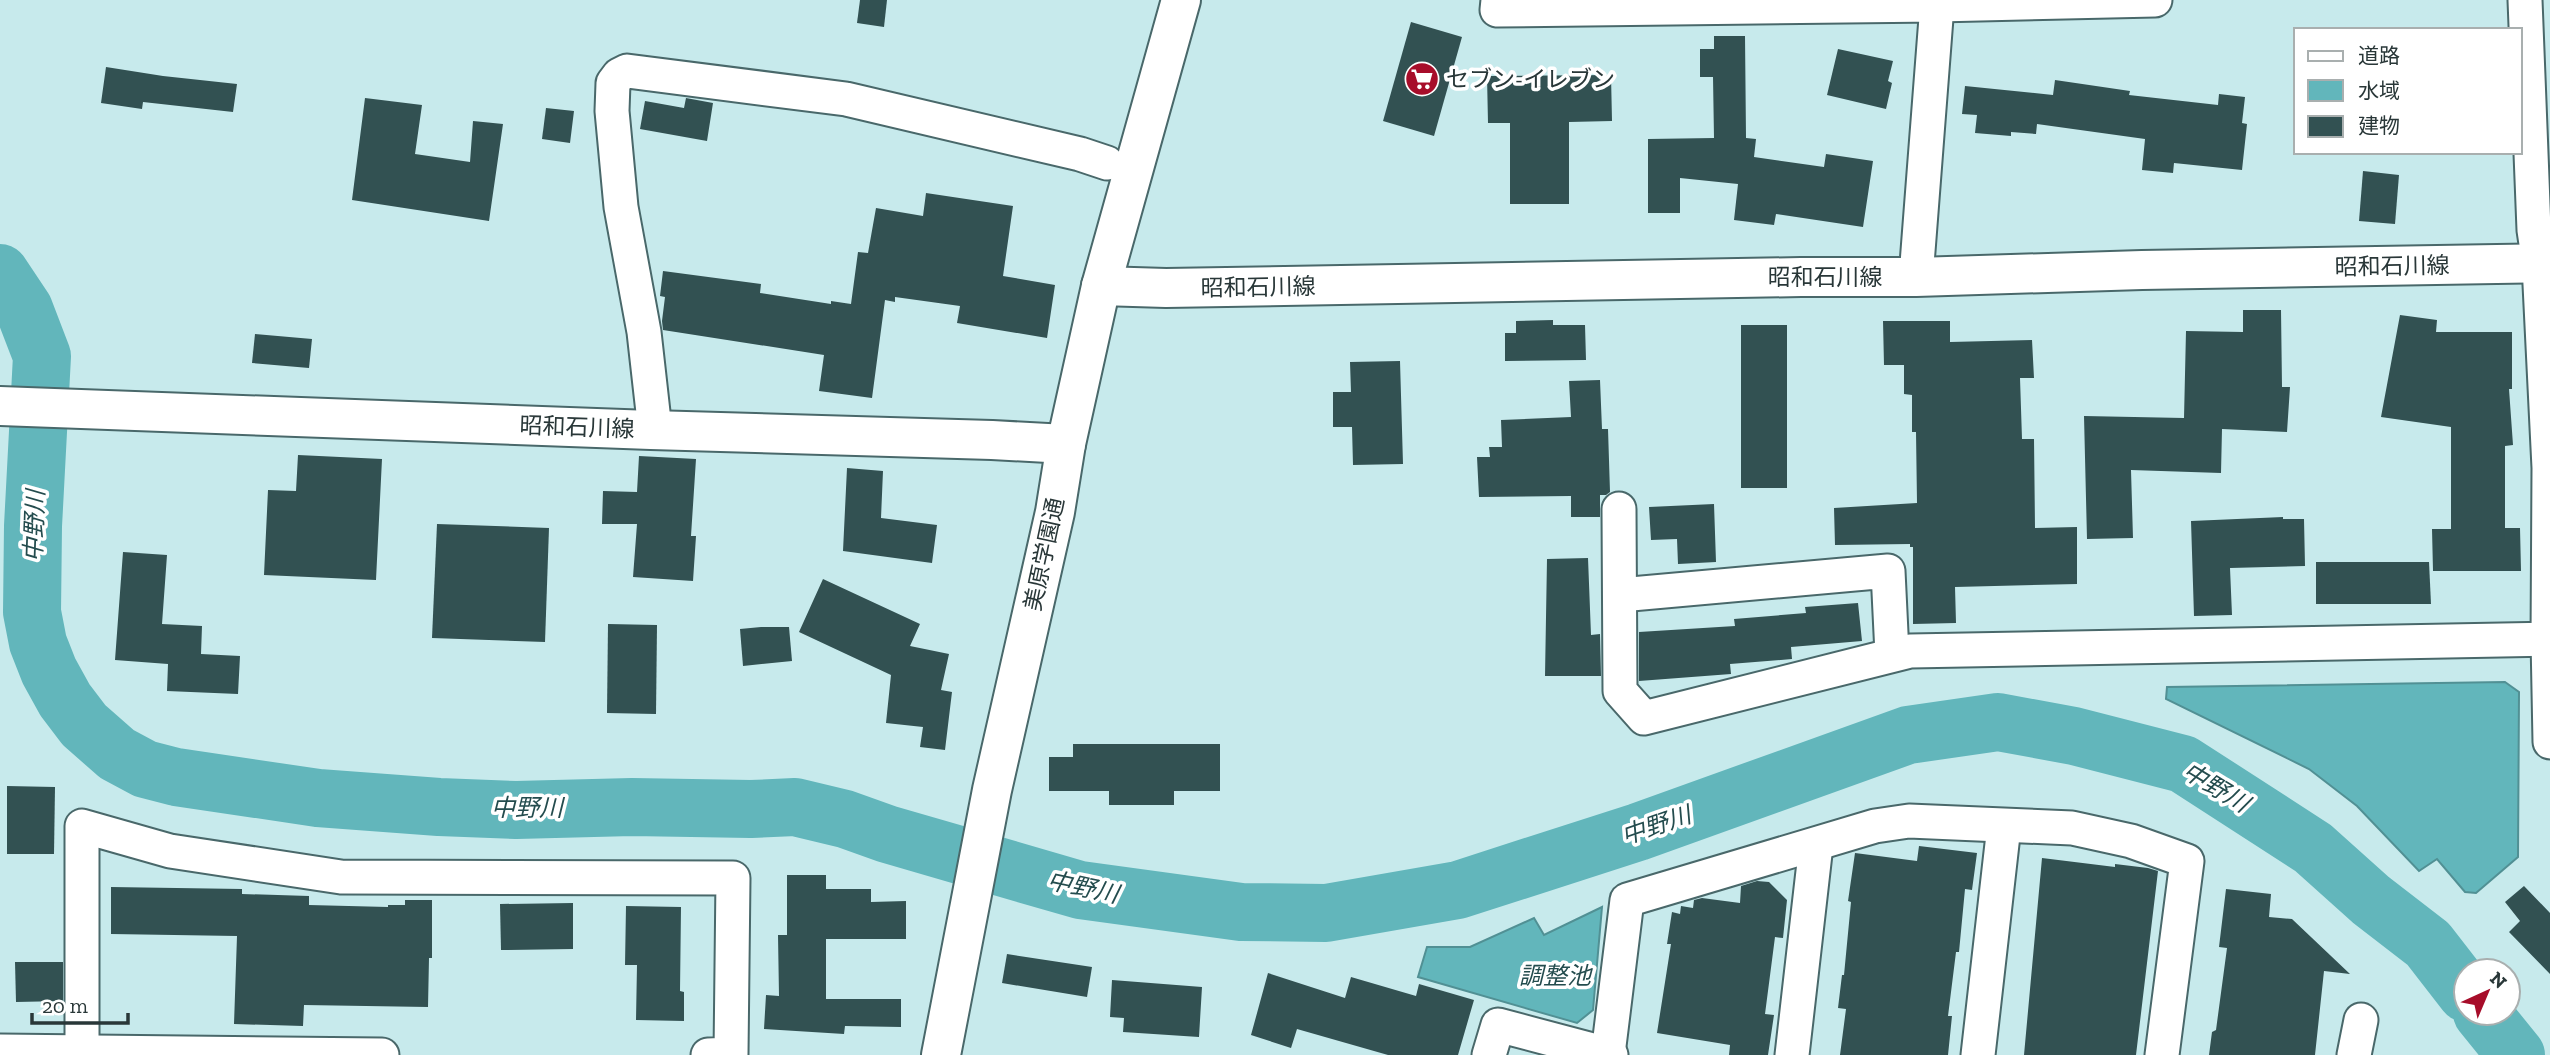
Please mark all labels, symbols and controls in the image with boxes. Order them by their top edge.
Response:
legend [2294,28,2522,154]
text: 道路 [2358,43,2400,68]
supermarket icon: セブン-イレブン [1403,60,1441,98]
place label: セブン-イレブン [1446,65,1615,93]
text: 水域 [2358,78,2400,103]
text: 建物 [2358,113,2400,138]
street label: 昭和石川線 [2334,251,2450,281]
street label: 昭和石川線 [1768,263,1883,291]
street label: 昭和石川線 [1200,272,1316,302]
street label: 昭和石川線 [519,411,635,443]
water label: 中野川 [18,487,50,562]
street label: 美原学園通 [1018,495,1070,613]
water label: 中野川 [2178,756,2257,820]
water label: 中野川 [491,793,566,822]
water label: 中野川 [1617,799,1698,850]
water label: 中野川 [1045,865,1124,909]
north arrow [2452,957,2522,1027]
water label: 調整池 [1519,961,1593,990]
text: N [2485,967,2512,993]
scale bar [32,982,128,1026]
text: 20 m [42,993,88,1018]

